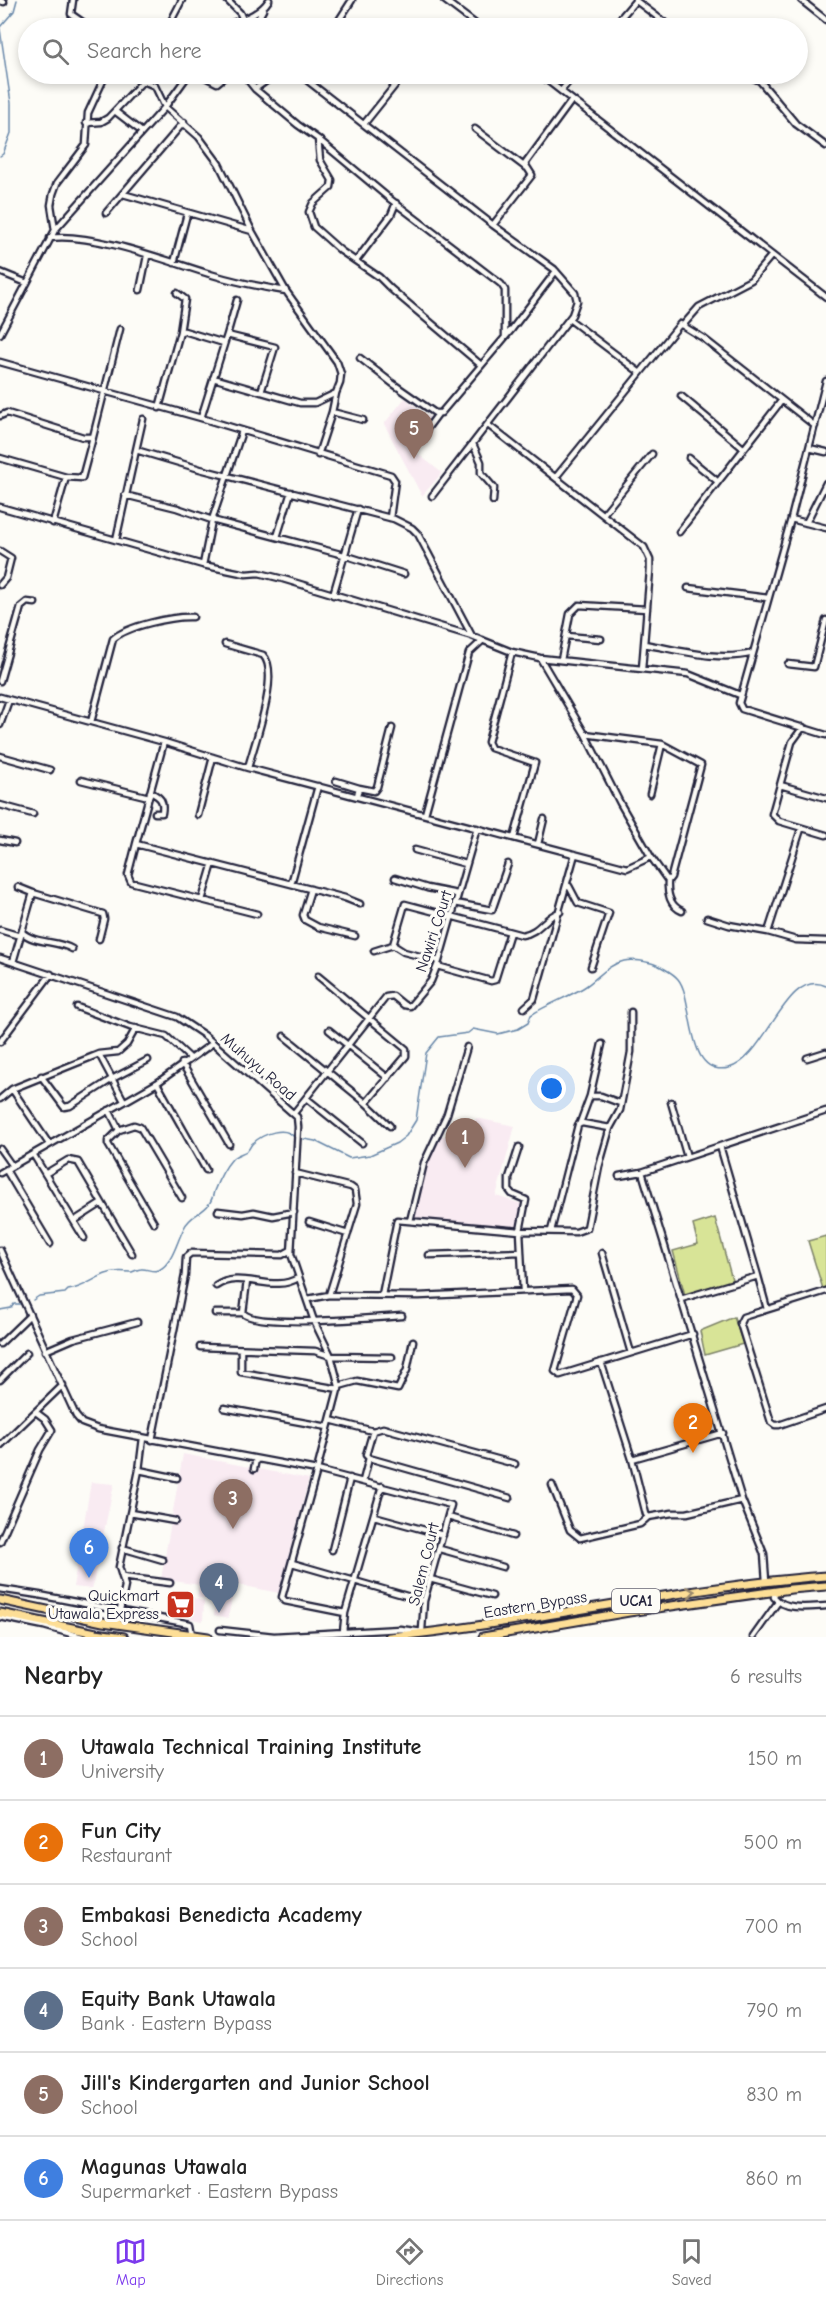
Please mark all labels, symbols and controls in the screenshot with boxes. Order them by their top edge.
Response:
search box [18,18,808,84]
icon: search [39,35,72,68]
text: Search here [87,38,202,64]
pin: 5 [394,410,434,459]
street label: Nawiri Court [412,888,456,974]
street label: Muhuyu Road [217,1029,300,1104]
your location [537,1074,566,1103]
pin: 1 [446,1118,484,1168]
pin: 2 [674,1404,712,1453]
pin: 3 [214,1480,252,1529]
street label: Salem Court [405,1521,443,1607]
pin: 6 [70,1528,109,1578]
pin: 4 [200,1564,238,1613]
one-way arrow [686,1586,695,1598]
place label: Quickmart Utawala Express [48,1587,159,1623]
supermarket icon: Quickmart Utawala Express [164,1588,196,1620]
street label: Eastern Bypass [482,1588,588,1622]
road number: UCA1 [612,1589,660,1613]
text: Nearby [24,1661,103,1691]
text: 6 results [730,1665,802,1688]
text: Utawala Technical Training Institute [81,1734,421,1760]
text: 1 [40,1747,47,1770]
text: 150 m [748,1747,802,1770]
text: University [81,1760,164,1783]
text: Fun City [81,1818,161,1844]
text: 2 [39,1831,48,1854]
text: 500 m [744,1831,802,1854]
text: Restaurant [81,1844,171,1867]
text: Embakasi Benedicta Academy [81,1902,362,1928]
text: 3 [39,1915,48,1938]
text: 700 m [745,1915,802,1938]
text: School [81,1928,138,1951]
text: Equity Bank Utawala [81,1986,276,2012]
text: 4 [39,1999,48,2022]
text: 790 m [747,1999,802,2022]
text: Bank · Eastern Bypass [81,2012,272,2035]
text: Jill's Kindergarten and Junior School [81,2070,430,2096]
text: 5 [38,2083,49,2106]
text: 830 m [746,2083,802,2106]
text: School [81,2096,138,2119]
text: Magunas Utawala [81,2154,247,2180]
text: 6 [38,2167,49,2190]
text: 860 m [745,2167,802,2190]
text: Supermarket · Eastern Bypass [81,2180,338,2203]
tab: Map [114,2235,147,2289]
tab: Directions [376,2235,443,2289]
tab: Saved [672,2235,712,2289]

